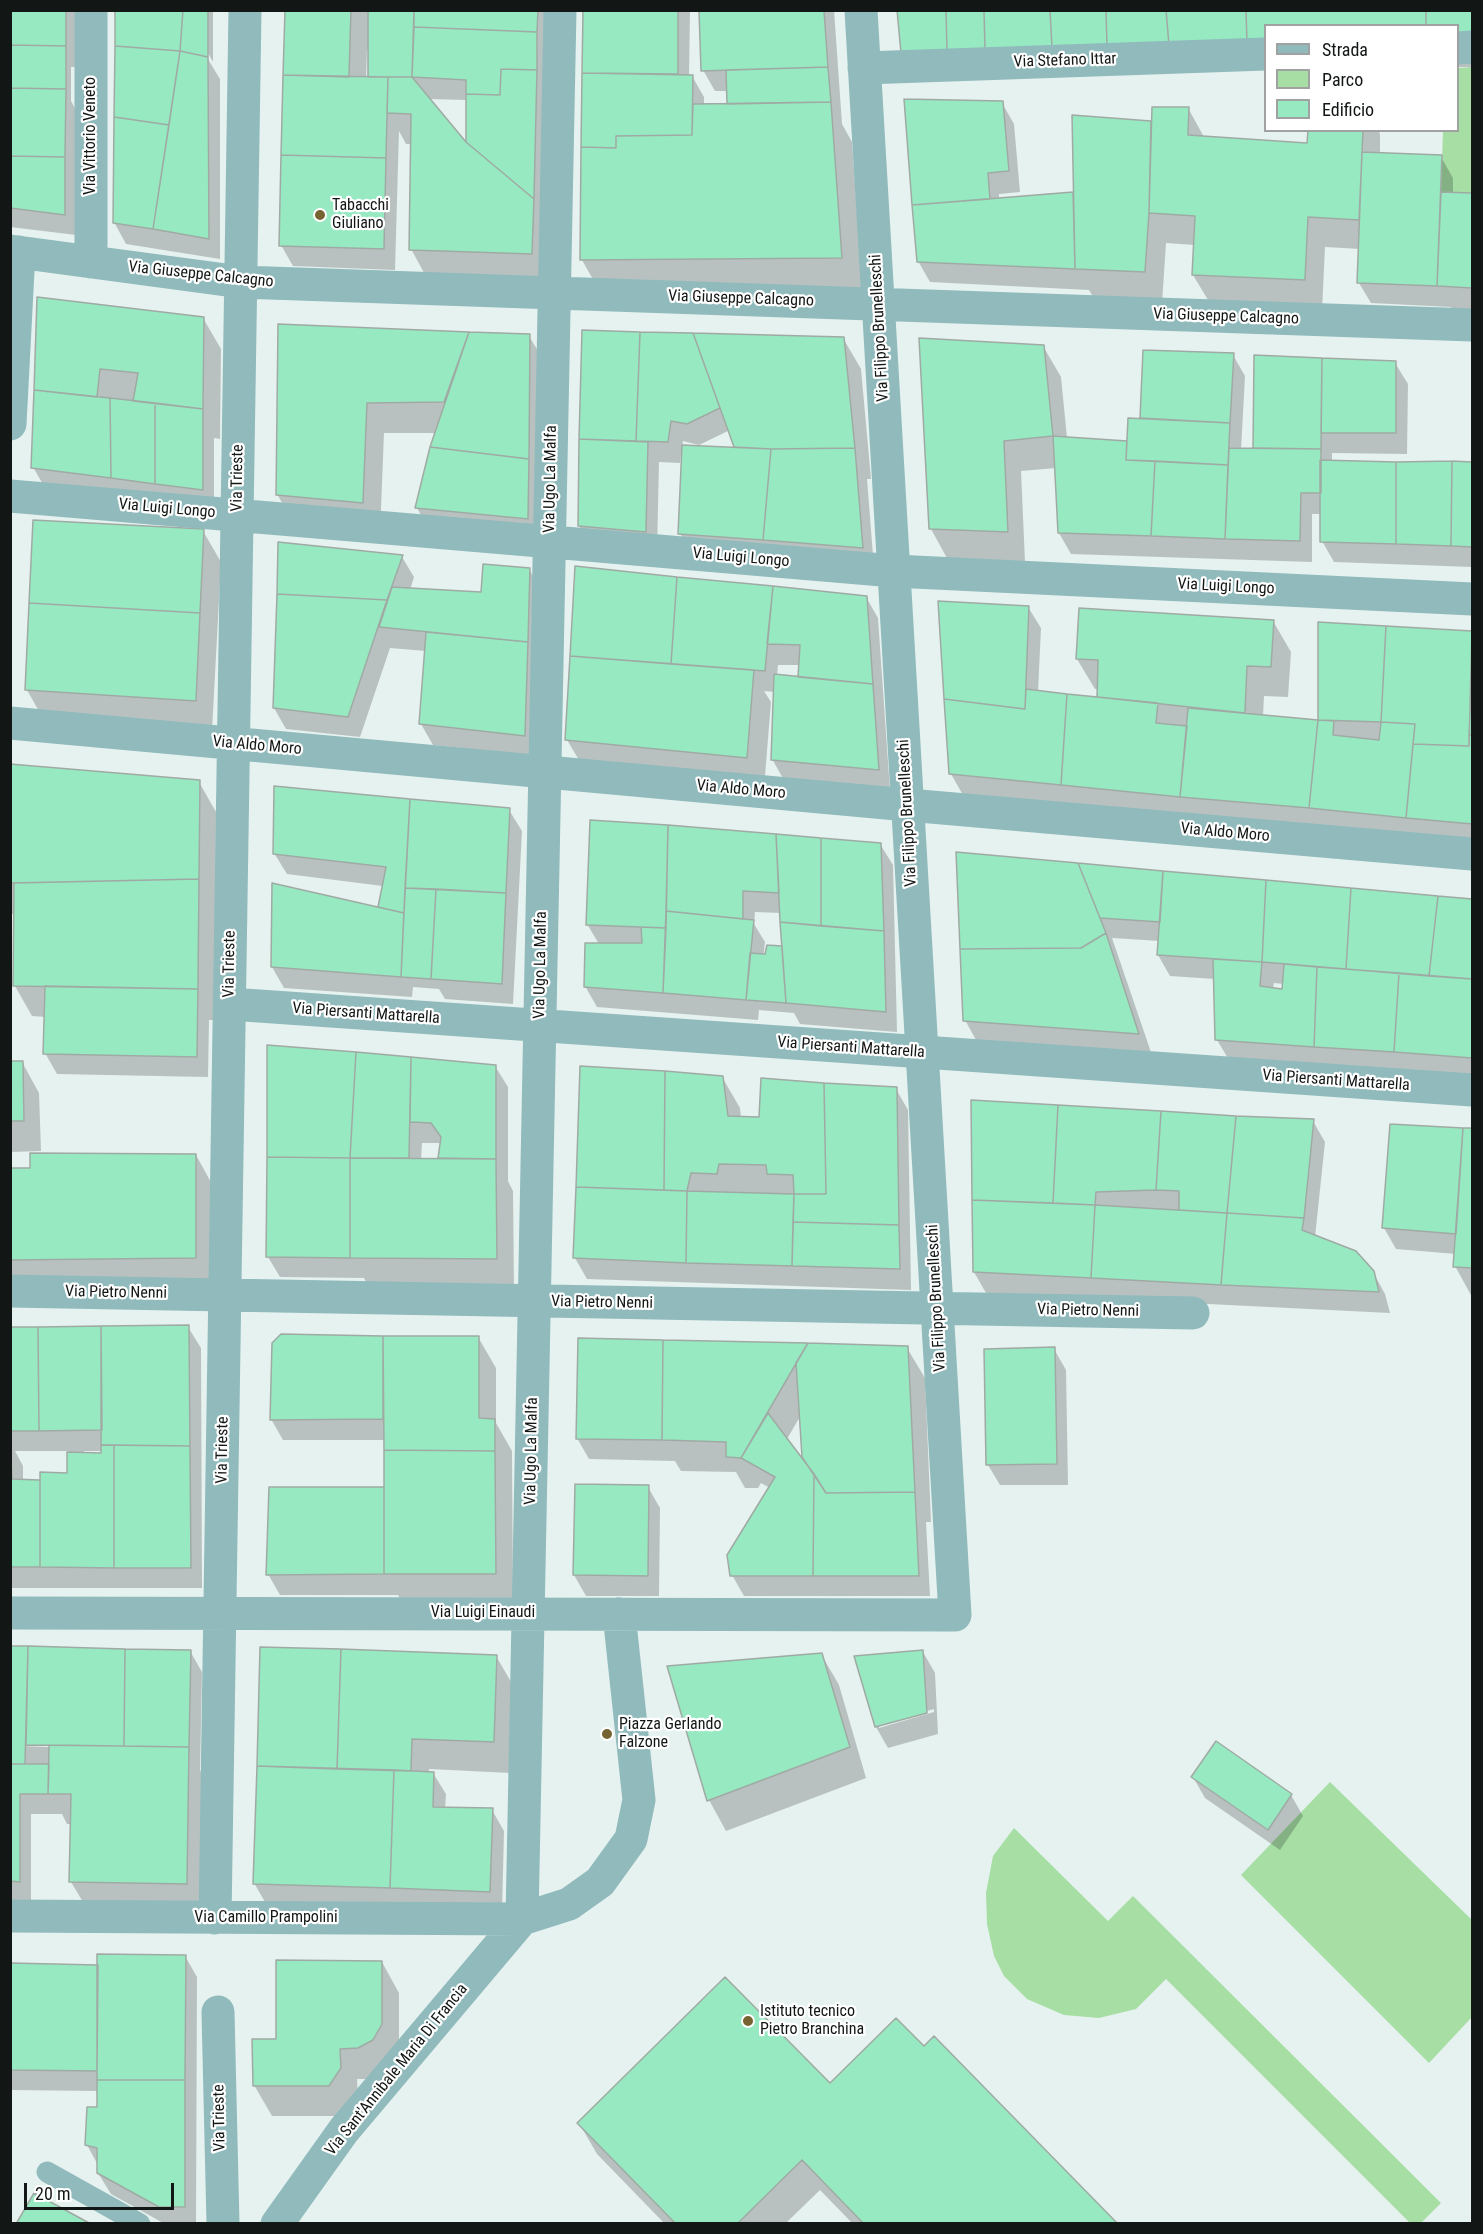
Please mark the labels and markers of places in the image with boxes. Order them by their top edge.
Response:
place label: Tabacchi Giuliano [332,196,389,234]
marker: Tabacchi Giuliano [313,208,327,222]
place label: Piazza Gerlando Falzone [619,1715,721,1753]
marker: Piazza Gerlando Falzone [600,1727,614,1741]
place label: Istituto tecnico Pietro Branchina [760,2002,864,2040]
marker: Istituto tecnico Pietro Branchina [741,2014,755,2028]

